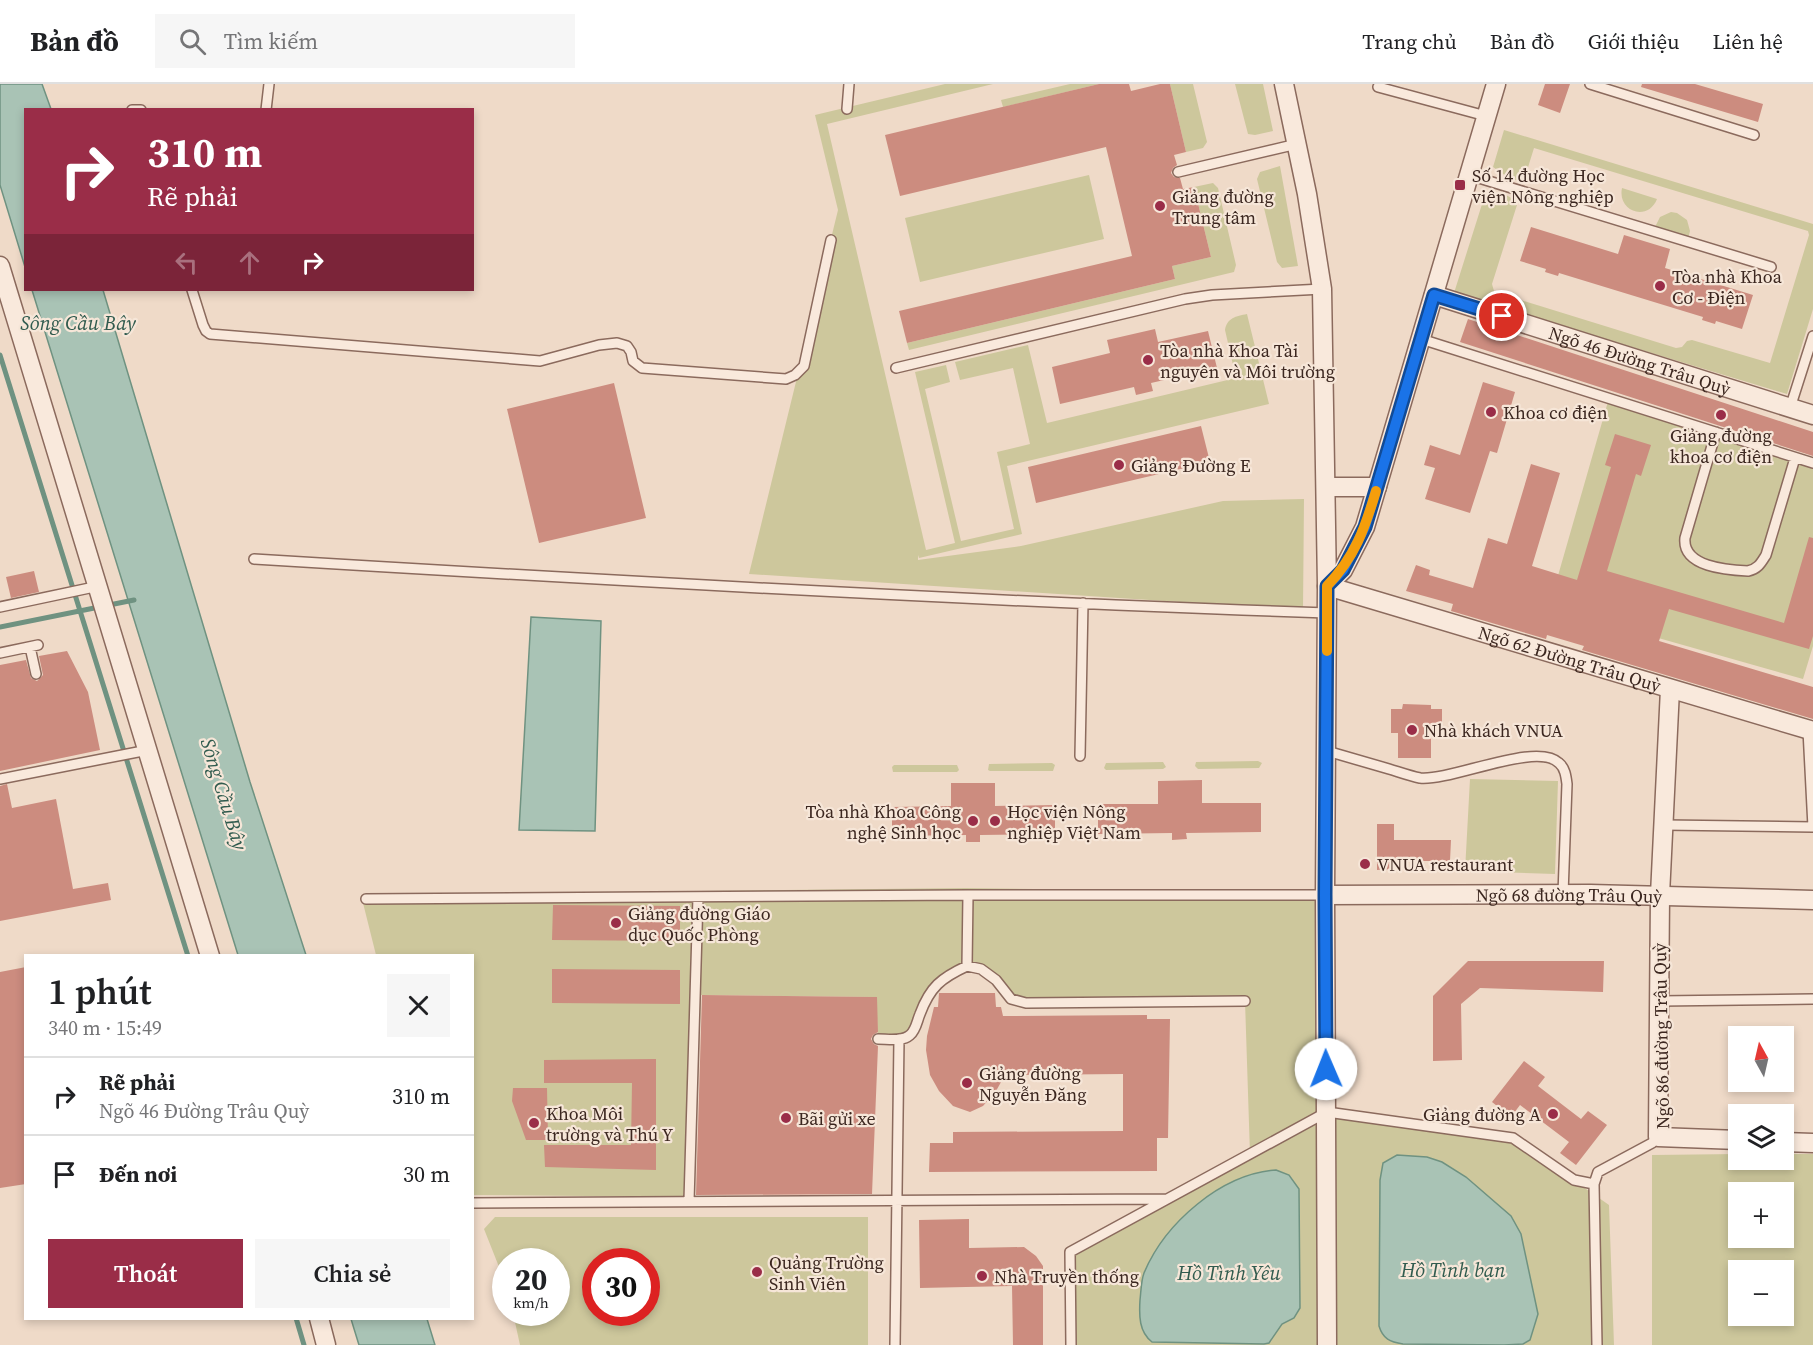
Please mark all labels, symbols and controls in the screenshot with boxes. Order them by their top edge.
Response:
search box [155,14,575,68]
text: Bản đồ [30,22,119,60]
icon: search [176,25,209,58]
text: Tìm kiếm [224,26,318,56]
text: Trang chủ [1362,27,1457,56]
text: Bản đồ [1490,27,1555,56]
text: Giới thiệu [1588,27,1680,56]
text: Liên hệ [1713,27,1783,56]
text: 310 m [147,123,262,181]
icon: right [48,132,126,210]
place label: Số 14 đường Học viện Nông nghiệp [1472,163,1614,209]
text: Rẽ phải [147,178,238,215]
marker: Số 14 đường Học viện Nông nghiệp [1453,178,1467,192]
place label: Giảng đường Trung tâm [1172,184,1274,230]
marker: Giảng đường Trung tâm [1153,199,1167,213]
icon: left [170,246,203,279]
icon: ahead [233,246,266,279]
icon: right [296,246,329,279]
place label: Tòa nhà Khoa Cơ - Điện [1672,264,1783,310]
marker: Tòa nhà Khoa Cơ - Điện [1653,279,1667,293]
pin [1476,290,1527,341]
icon: arrive [1485,299,1518,332]
water label: Sông Cầu Bây [20,309,136,337]
street label: Ngõ 46 Đường Trâu Quỳ [1546,320,1735,401]
place label: Tòa nhà Khoa Tài nguyên và Môi trường [1160,338,1335,384]
marker: Tòa nhà Khoa Tài nguyên và Môi trường [1141,353,1155,367]
place label: Khoa cơ điện [1503,400,1608,425]
marker: Khoa cơ điện [1484,405,1498,419]
marker: Giảng đường khoa cơ điện [1714,408,1728,422]
place label: Giảng đường khoa cơ điện [1670,423,1772,469]
place label: Giảng Đường E [1131,453,1251,478]
marker: Giảng Đường E [1112,458,1126,472]
street label: Ngõ 62 Đường Trâu Quỳ [1476,619,1665,698]
place label: Nhà khách VNUA [1424,718,1563,743]
marker: Nhà khách VNUA [1405,723,1419,737]
water label: Sông Cầu Bây [194,735,254,854]
place label: Tòa nhà Khoa Công nghệ Sinh học [806,799,961,845]
place label: Học viện Nông nghiệp Việt Nam [1007,799,1141,845]
marker: Tòa nhà Khoa Công nghệ Sinh học [966,814,980,828]
marker: Học viện Nông nghiệp Việt Nam [988,814,1002,828]
place label: VNUA restaurant [1377,852,1513,877]
marker: VNUA restaurant [1358,857,1372,871]
street label: Ngõ 68 đường Trâu Quỳ [1476,881,1663,908]
place label: Giảng đường Giáo dục Quốc Phòng [628,901,771,947]
marker: Giảng đường Giáo dục Quốc Phòng [609,916,623,930]
street label: Ngõ 86 đường Trâu Quỳ [1647,942,1675,1129]
text: 1 phút [48,967,151,1016]
button: close [387,974,450,1037]
text: 340 m · 15:49 [48,1014,162,1042]
north arrow [1728,1026,1794,1092]
map controls [1728,1026,1794,1326]
position arrow [1294,1037,1358,1101]
place label: Giảng đường Nguyễn Đăng [979,1061,1087,1107]
text: Rẽ phải [99,1067,175,1097]
marker: Giảng đường Nguyễn Đăng [960,1076,974,1090]
icon: right [48,1080,81,1113]
text: 310 m [392,1081,450,1111]
text: Ngõ 46 Đường Trâu Quỳ [99,1097,309,1125]
place label: Khoa Môi trường và Thú Y [546,1101,674,1147]
place label: Giảng đường A [1423,1102,1541,1127]
button: layers [1728,1104,1794,1170]
place label: Bãi gửi xe [798,1106,876,1131]
marker: Giảng đường A [1546,1107,1560,1121]
marker: Bãi gửi xe [779,1111,793,1125]
marker: Khoa Môi trường và Thú Y [527,1116,541,1130]
icon: arrive [48,1158,81,1191]
text: Đến nơi [99,1159,177,1189]
text: 30 m [403,1159,450,1189]
button: + [1728,1182,1794,1248]
button: Thoát [48,1239,243,1308]
button: Chia sẻ [255,1239,450,1308]
speed limit sign: 30 [582,1248,660,1326]
place label: Quảng Trường Sinh Viên [769,1250,884,1296]
water label: Hồ Tình bạn [1400,1256,1506,1284]
text: 20 [515,1259,547,1300]
water label: Hồ Tình Yêu [1176,1259,1281,1287]
button: − [1728,1260,1794,1326]
place label: Nhà Truyền thống [994,1264,1139,1289]
marker: Quảng Trường Sinh Viên [750,1265,764,1279]
marker: Nhà Truyền thống [975,1269,989,1283]
text: km/h [513,1292,549,1313]

